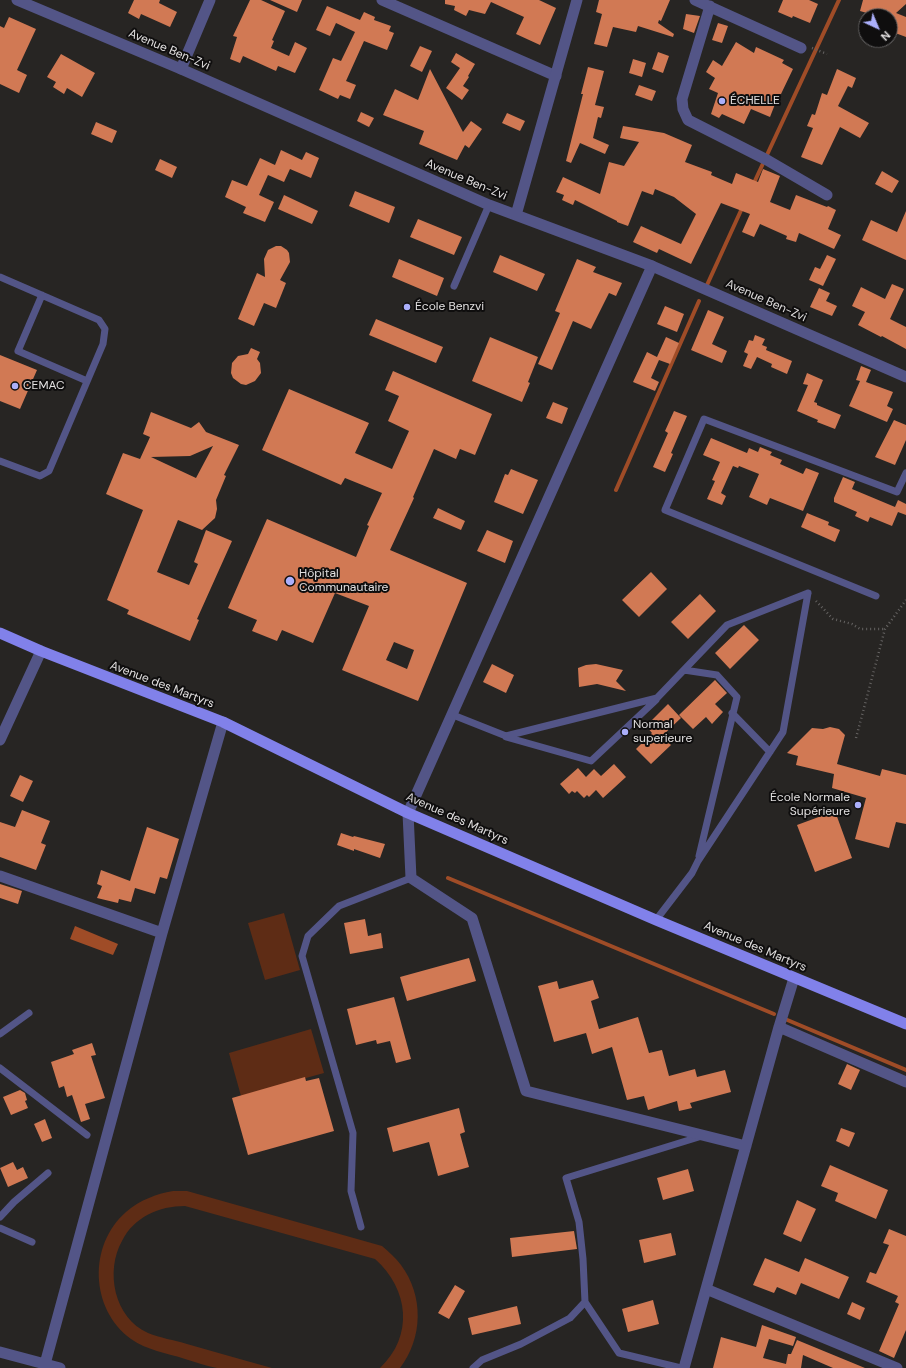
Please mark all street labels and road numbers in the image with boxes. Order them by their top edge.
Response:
street label: Avenue Ben-Zvi [126,26,212,74]
street label: Avenue Ben-Zvi [423,156,509,204]
street label: Avenue Ben-Zvi [723,277,809,325]
street label: Avenue des Martyrs [108,658,216,712]
street label: Avenue des Martyrs [404,790,510,848]
street label: Avenue des Martyrs [701,919,809,975]

